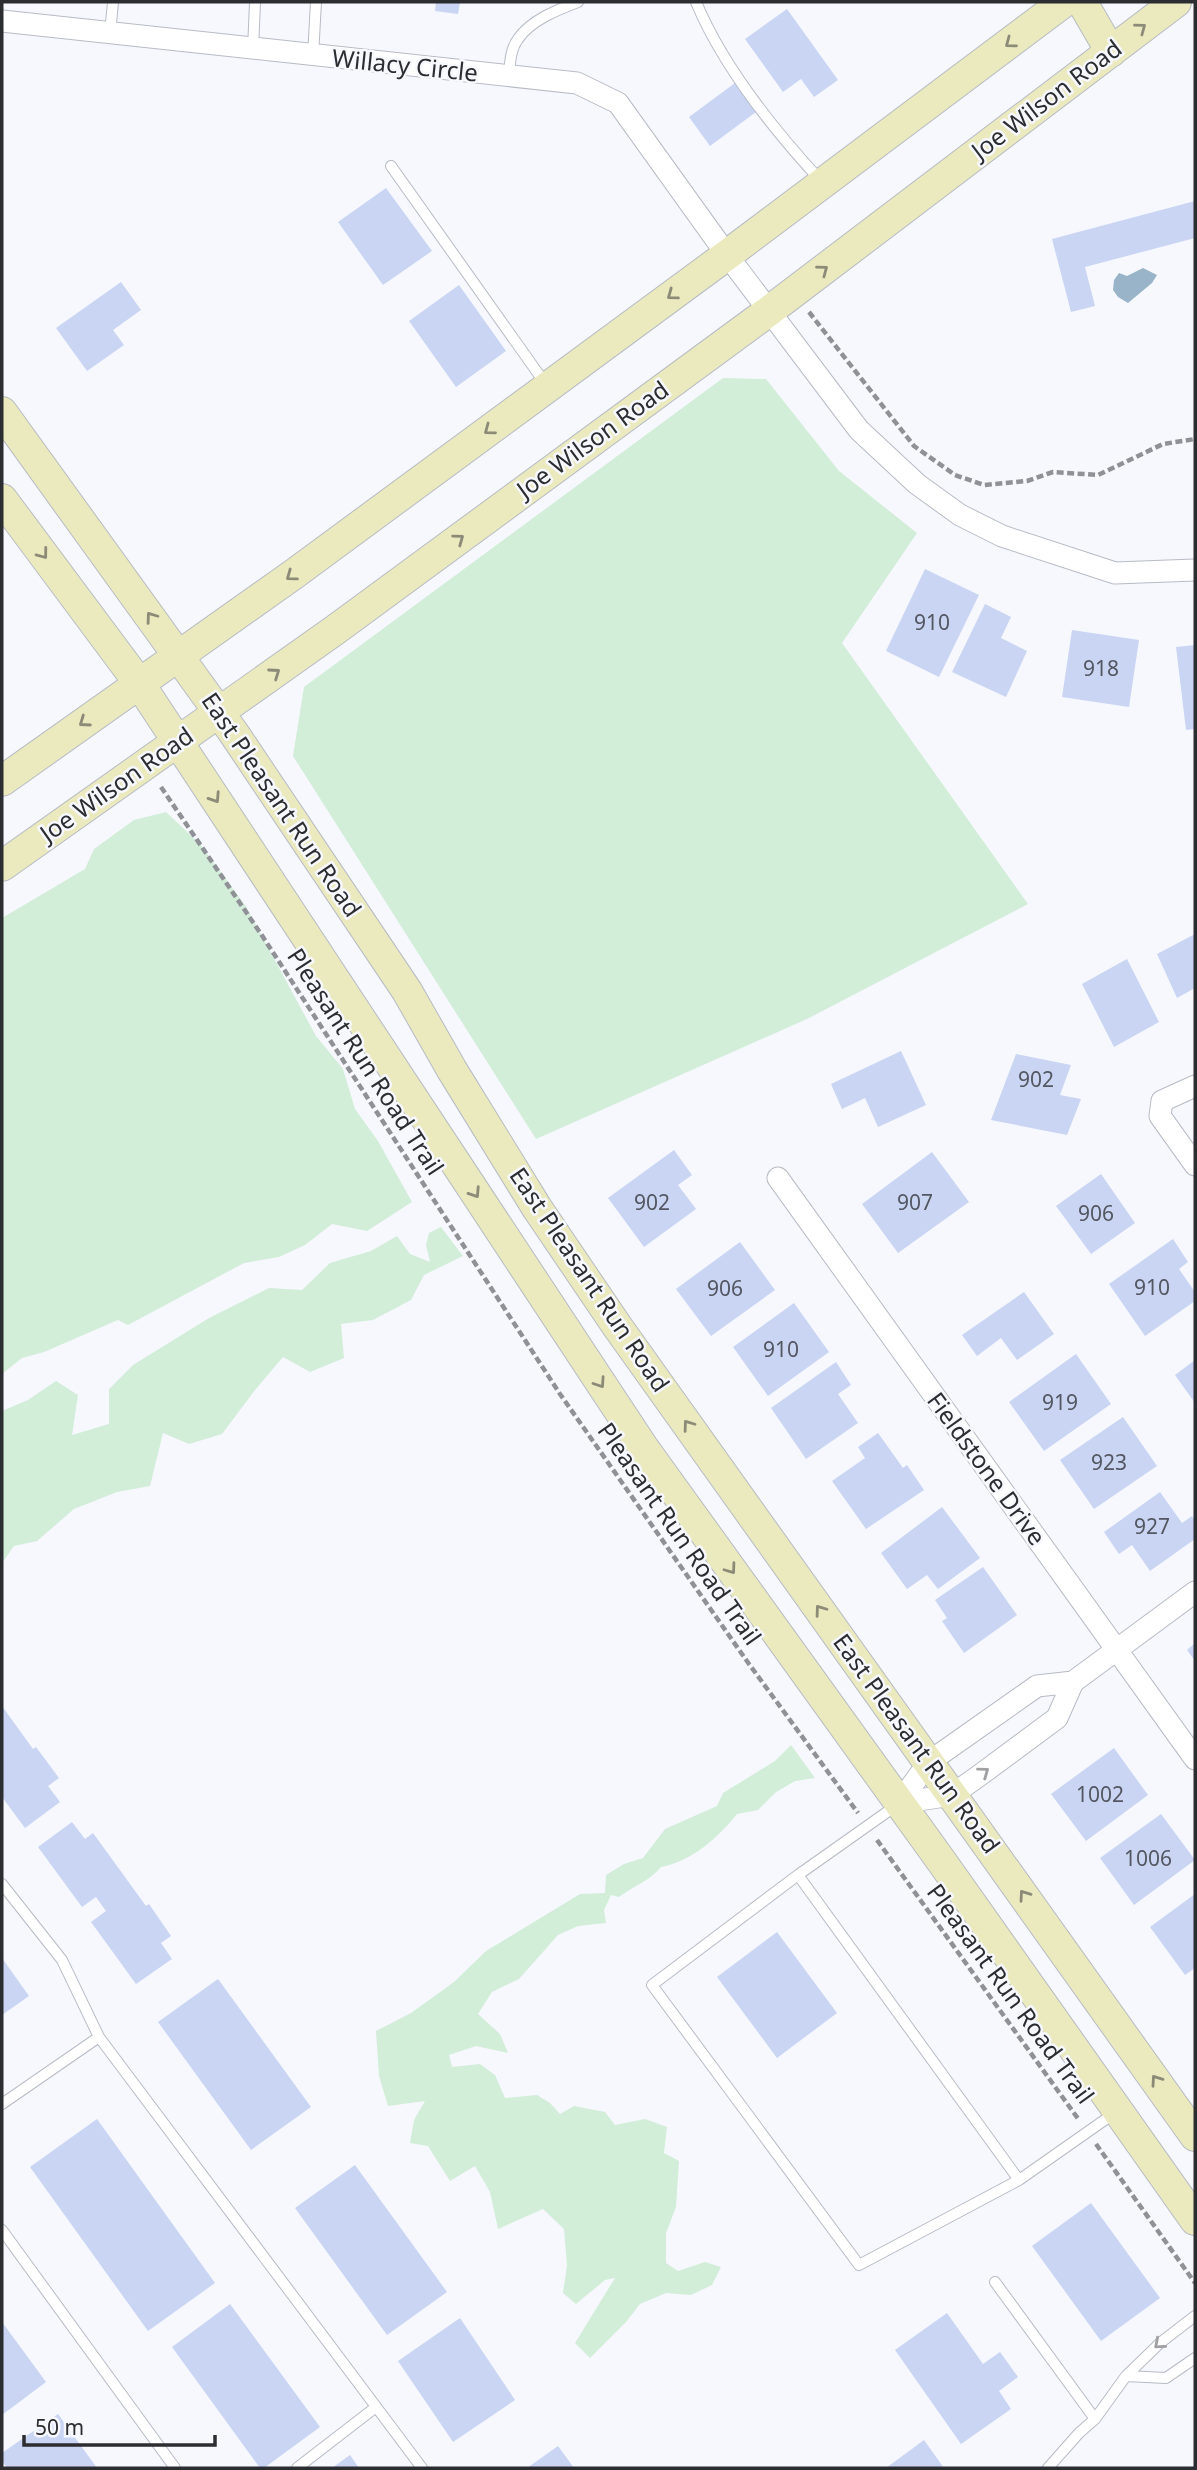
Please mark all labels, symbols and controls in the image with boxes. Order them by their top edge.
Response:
one-way arrow [1133,24,1146,37]
street label: Joe Wilson Road [963,31,1128,167]
one-way arrow [1005,34,1018,47]
street label: Willacy Circle [331,40,480,89]
one-way arrow [815,265,828,278]
one-way arrow [667,287,680,299]
street label: Joe Wilson Road [508,372,675,506]
one-way arrow [484,421,496,434]
one-way arrow [451,535,464,547]
one-way arrow [34,546,47,558]
one-way arrow [287,568,299,580]
house number: 910 [914,608,950,636]
one-way arrow [147,612,159,625]
house number: 918 [1083,654,1119,682]
one-way arrow [267,669,280,681]
street label: East Pleasant Run Road [195,685,370,923]
one-way arrow [79,714,92,726]
street label: Joe Wilson Road [31,719,199,850]
one-way arrow [207,790,220,803]
street label: Pleasant Run Road Trail [280,941,452,1181]
house number: 902 [1018,1065,1054,1093]
street label: East Pleasant Run Road [503,1160,678,1398]
one-way arrow [467,1185,479,1198]
house number: 902 [634,1188,670,1216]
house number: 907 [897,1188,933,1216]
house number: 906 [1078,1199,1114,1227]
house number: 910 [1134,1273,1170,1301]
house number: 906 [707,1274,743,1302]
house number: 910 [763,1335,799,1363]
one-way arrow [592,1375,605,1388]
street label: Fieldstone Drive [920,1385,1054,1551]
house number: 919 [1042,1388,1078,1416]
street label: Pleasant Run Road Trail [591,1415,770,1651]
one-way arrow [684,1420,696,1433]
house number: 923 [1091,1448,1127,1476]
house number: 927 [1134,1512,1170,1540]
one-way arrow [723,1561,735,1574]
one-way arrow [816,1605,828,1618]
street label: East Pleasant Run Road [826,1627,1008,1860]
one-way arrow [976,1768,989,1780]
house number: 1002 [1076,1780,1124,1808]
house number: 1006 [1124,1844,1172,1872]
street label: Pleasant Run Road Trail [920,1876,1102,2110]
one-way arrow [1019,1890,1032,1903]
one-way arrow [1152,2075,1164,2088]
one-way arrow [1154,2336,1167,2348]
scale bar [24,2404,215,2448]
text: 50 m [35,2413,84,2441]

